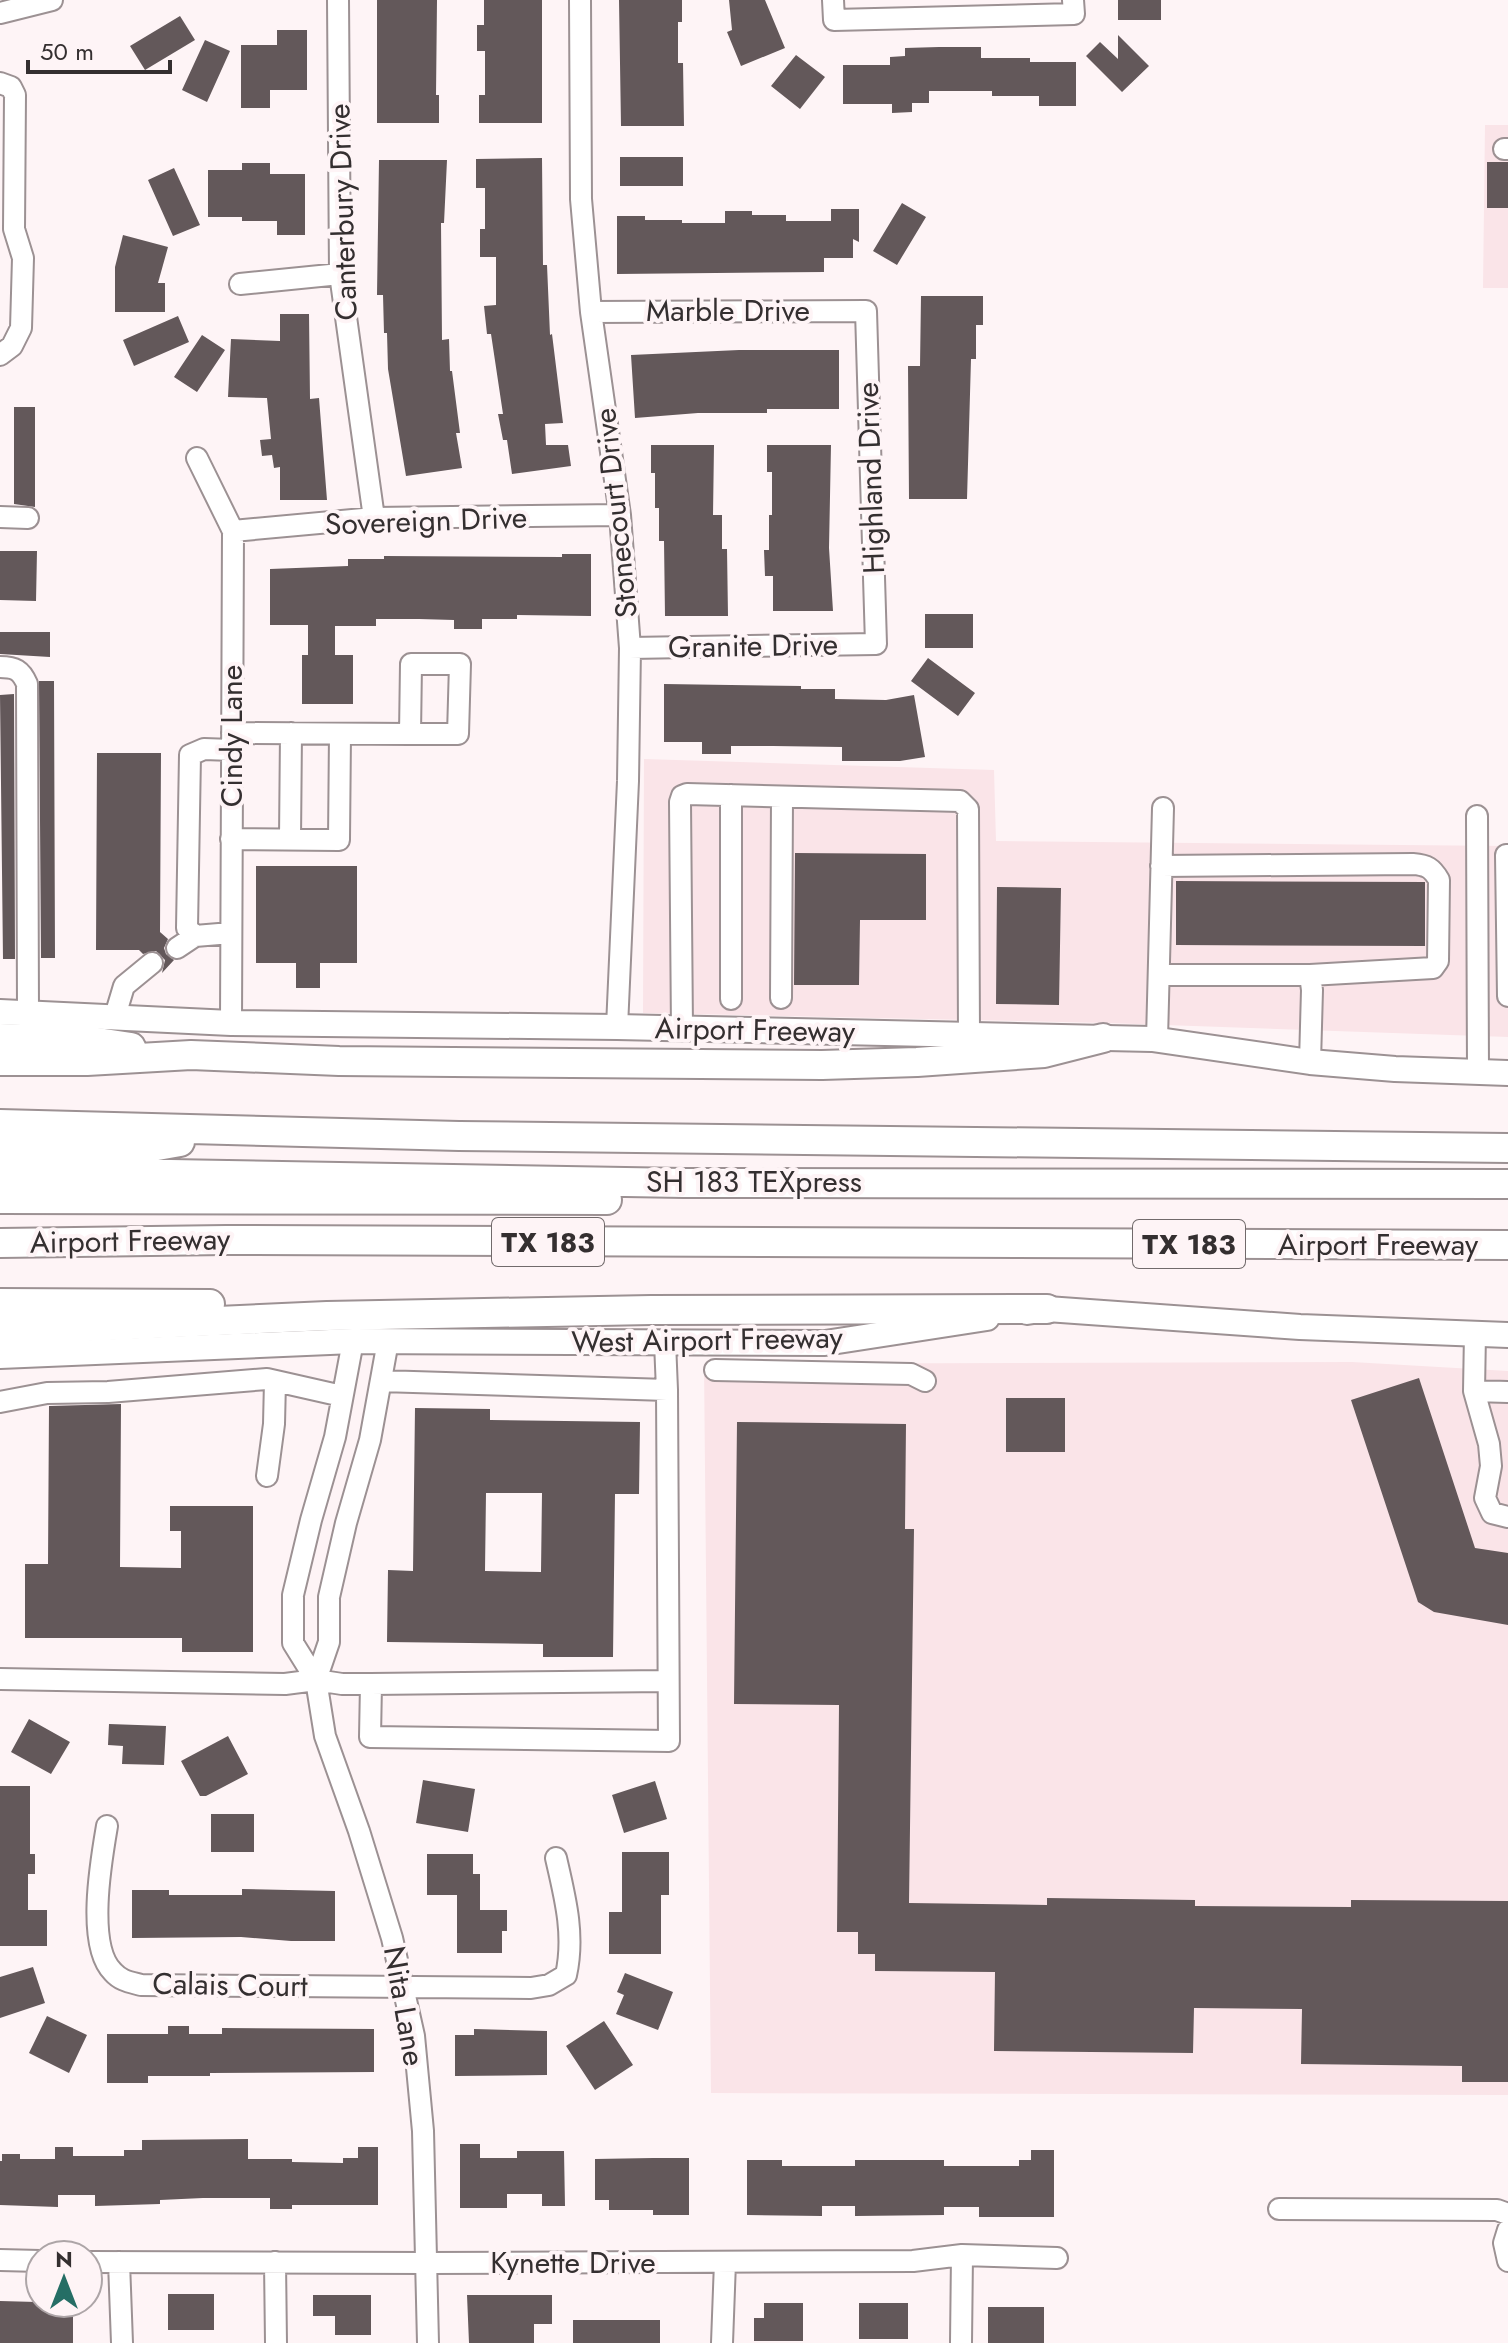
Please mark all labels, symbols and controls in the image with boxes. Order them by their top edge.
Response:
scale bar [28,24,170,74]
text: 50 m [40,34,94,69]
street label: Canterbury Drive [317,103,368,321]
street label: Marble Drive [646,289,810,332]
street label: Highland Drive [846,381,895,575]
street label: Stonecourt Drive [583,406,648,620]
street label: Sovereign Drive [324,495,528,546]
street label: Granite Drive [668,623,838,668]
street label: Cindy Lane [210,665,253,807]
street label: Airport Freeway [654,1006,856,1053]
street label: SH 183 TEXpress [646,1160,862,1203]
street label: Airport Freeway [29,1217,231,1264]
road number: TX 183 [492,1218,604,1266]
road number: TX 183 [1133,1220,1245,1268]
street label: Airport Freeway [1278,1223,1479,1266]
street label: West Airport Freeway [571,1316,844,1363]
street label: Nita Lane [373,1943,436,2069]
street label: Calais Court [152,1962,309,2007]
north arrow [24,2239,104,2319]
street label: Kynette Drive [490,2241,656,2284]
text: N [55,2243,73,2275]

